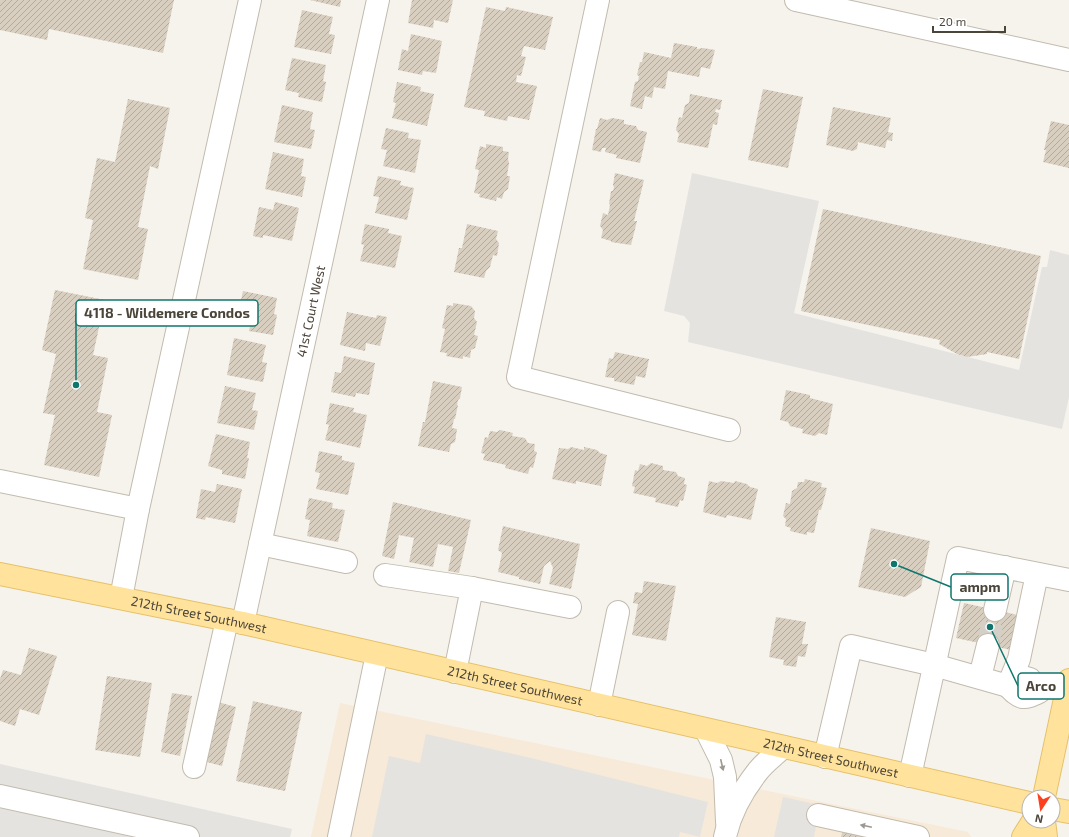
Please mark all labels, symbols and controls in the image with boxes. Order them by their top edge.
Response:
scale bar [933,8,1005,34]
text: 20 m [939,14,966,28]
street label: 41st Court West [293,264,328,359]
callout: 4118 - Wildemere Condos [76,300,258,326]
text: 4118 - Wildemere Condos [84,304,250,321]
callout: ampm [951,574,1008,600]
text: ampm [959,578,1001,595]
street label: 212th Street Southwest [130,593,268,636]
street label: 212th Street Southwest [446,662,584,709]
callout: Arco [1018,673,1064,699]
text: Arco [1026,677,1056,694]
street label: 212th Street Southwest [762,734,900,781]
one-way arrow [719,759,725,771]
north arrow [1021,789,1061,829]
text: N [1034,812,1044,826]
one-way arrow [860,822,872,828]

